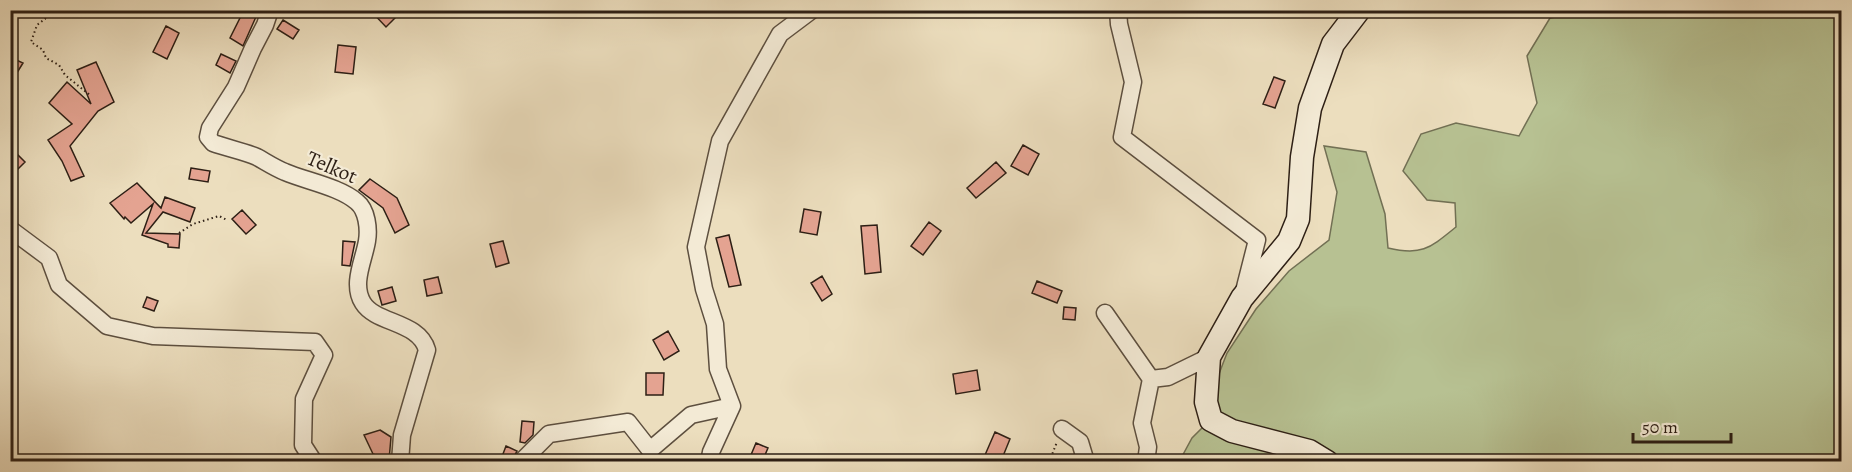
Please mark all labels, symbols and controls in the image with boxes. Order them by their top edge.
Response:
street label: Telkot [303,144,362,190]
scale bar [1633,406,1730,444]
text: 50 m [1642,415,1678,439]

